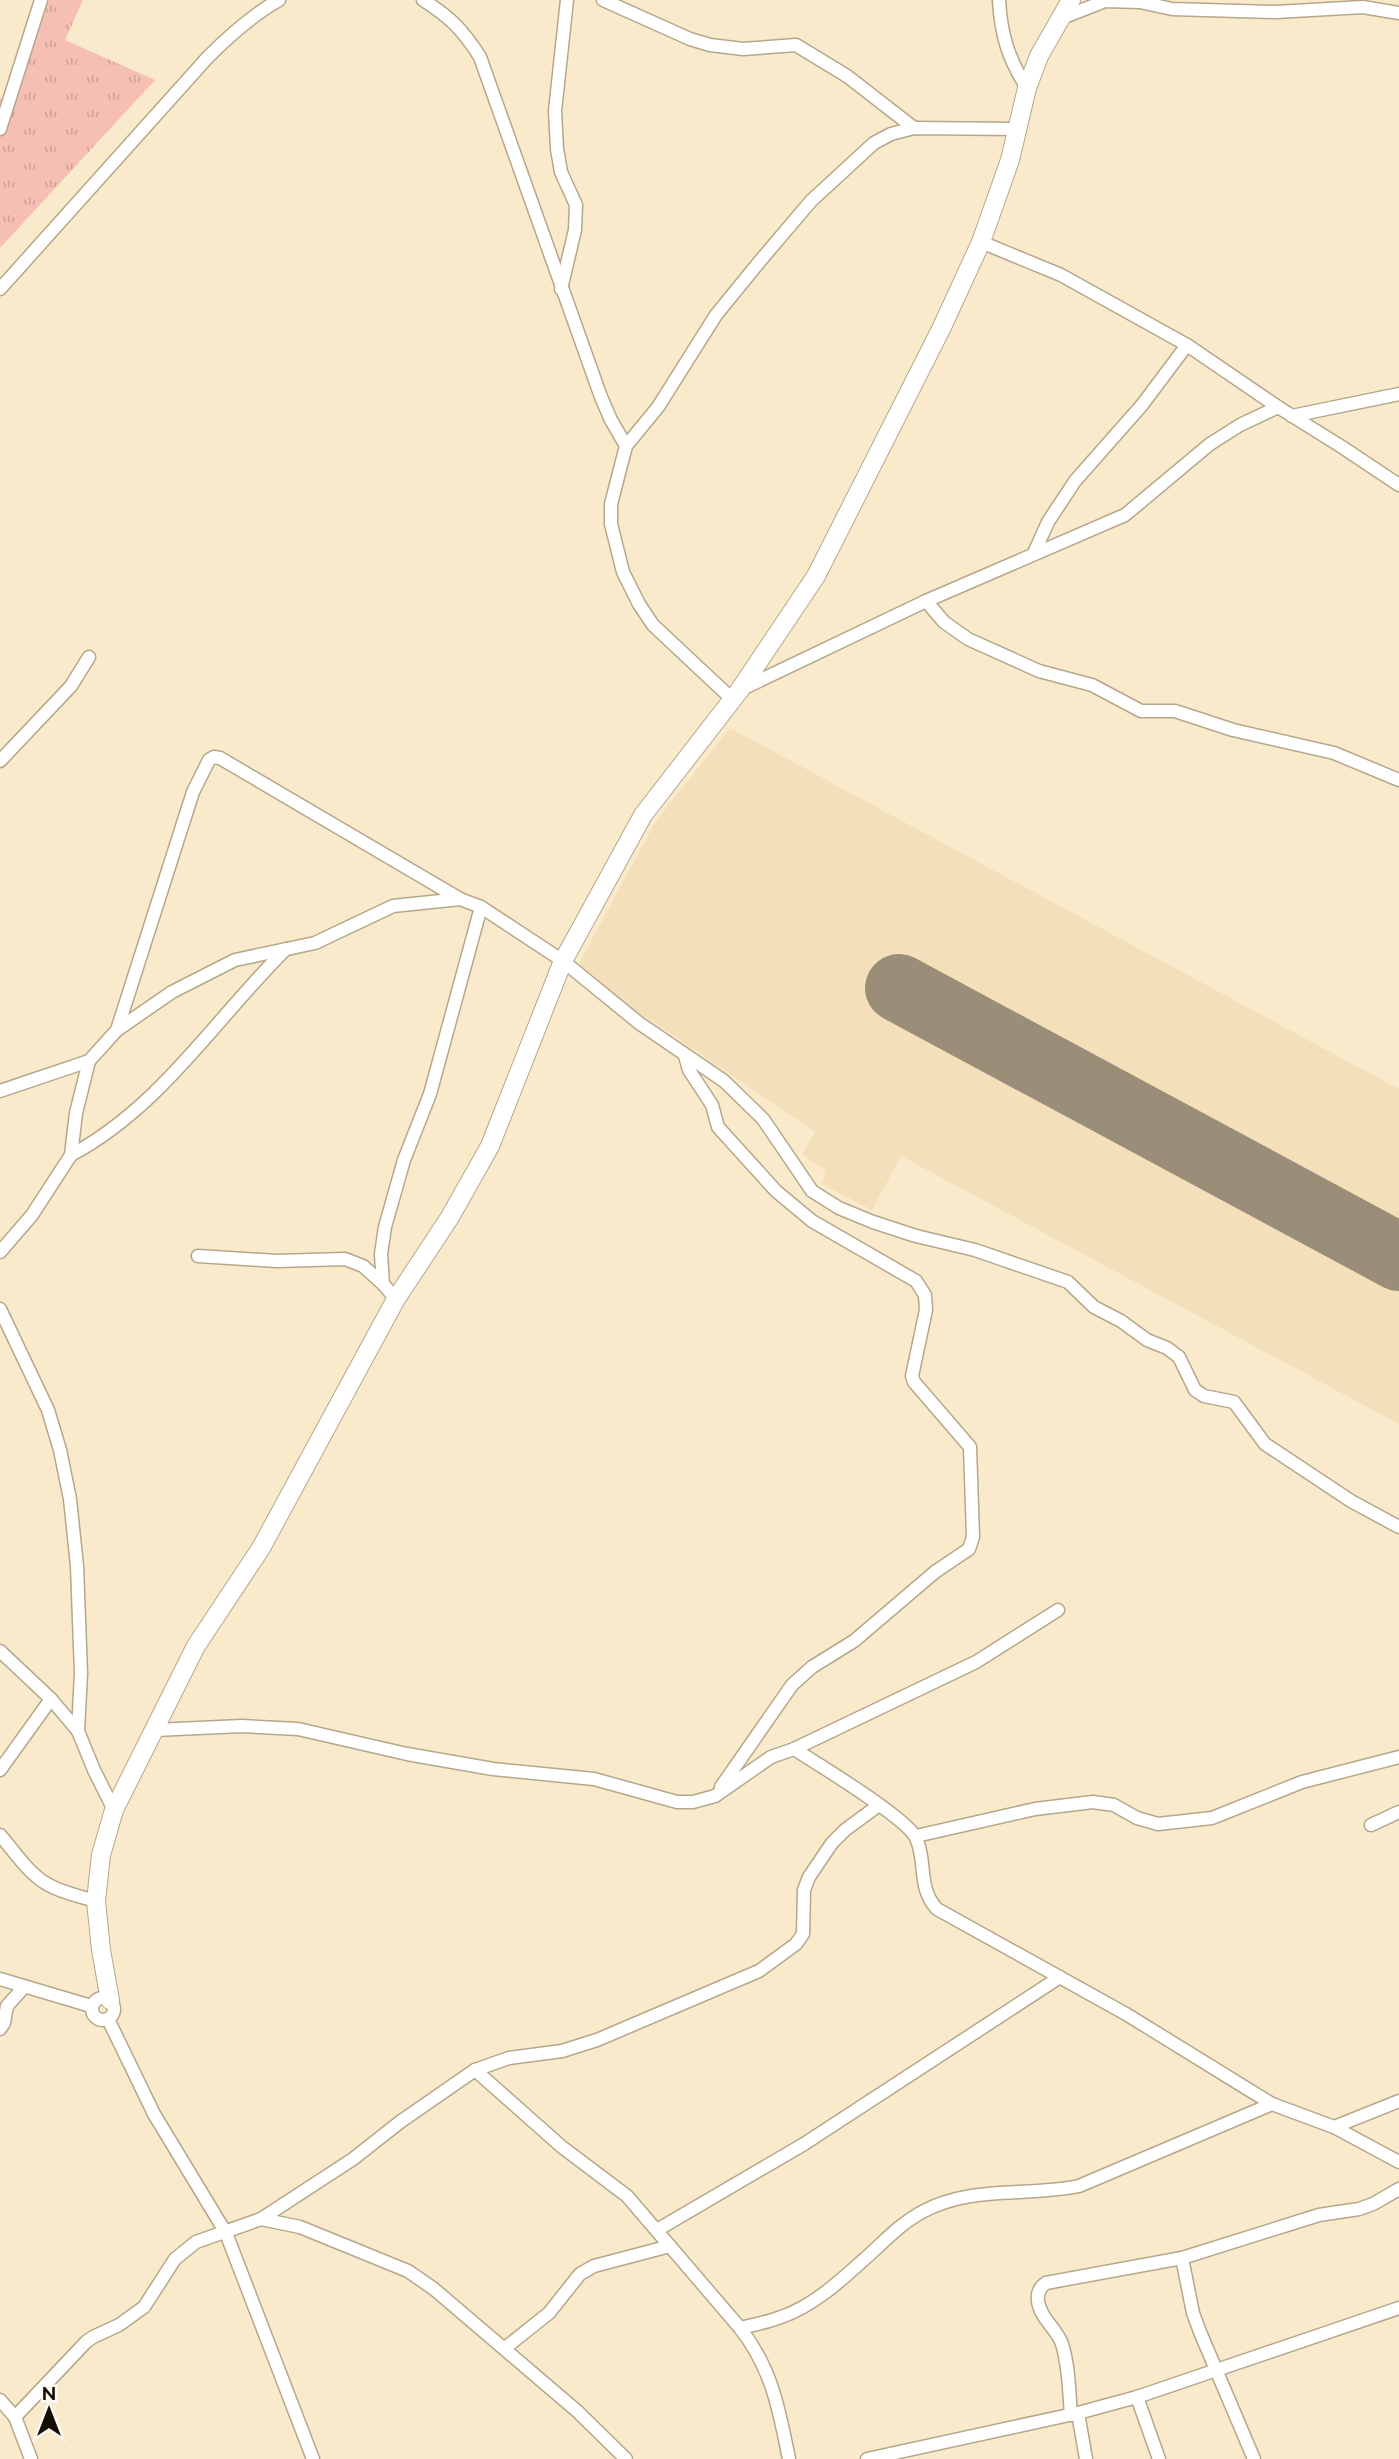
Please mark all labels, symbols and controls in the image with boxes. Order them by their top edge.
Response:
north arrow [14,2375,84,2445]
text: N [42,2382,56,2404]

